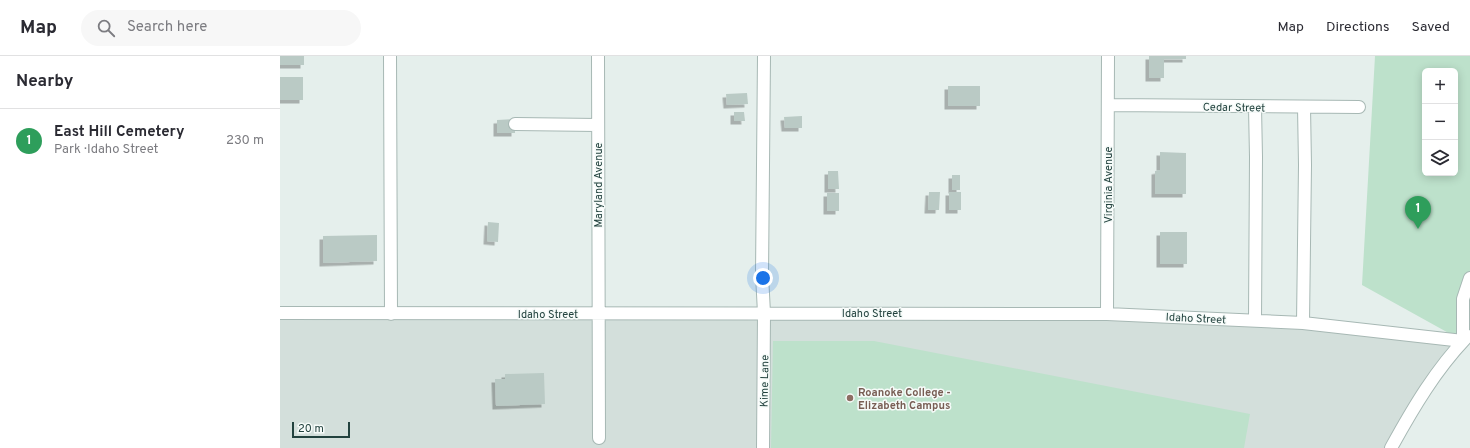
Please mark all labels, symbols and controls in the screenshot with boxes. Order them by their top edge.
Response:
search box [81,10,361,46]
text: Map [20,16,57,40]
icon: search [95,17,117,39]
text: Search here [127,18,207,37]
text: Map [1278,19,1304,36]
text: Directions [1326,19,1390,36]
text: Saved [1412,19,1450,36]
map controls [1422,68,1458,176]
button: + [1422,68,1458,104]
text: Nearby [16,71,73,93]
street label: Cedar Street [1203,100,1265,116]
button: − [1422,104,1458,140]
text: East Hill Cemetery [54,123,185,142]
text: 1 [26,133,32,149]
text: 230 m [226,133,264,149]
button: layers [1422,140,1458,176]
text: Park · Idaho Street [54,142,158,158]
street label: Maryland Avenue [592,142,606,227]
street label: Virginia Avenue [1102,147,1116,223]
pin: 1 [1405,196,1431,229]
your location [753,268,773,288]
street label: Idaho Street [842,307,902,321]
street label: Idaho Street [518,308,578,322]
street label: Idaho Street [1165,310,1227,328]
street label: Kime Lane [758,355,772,407]
place label: Roanoke College - Elizabeth Campus [858,386,951,413]
marker: Roanoke College - Elizabeth Campus [845,393,855,403]
scale bar [292,420,350,439]
text: 20 m [298,422,324,436]

